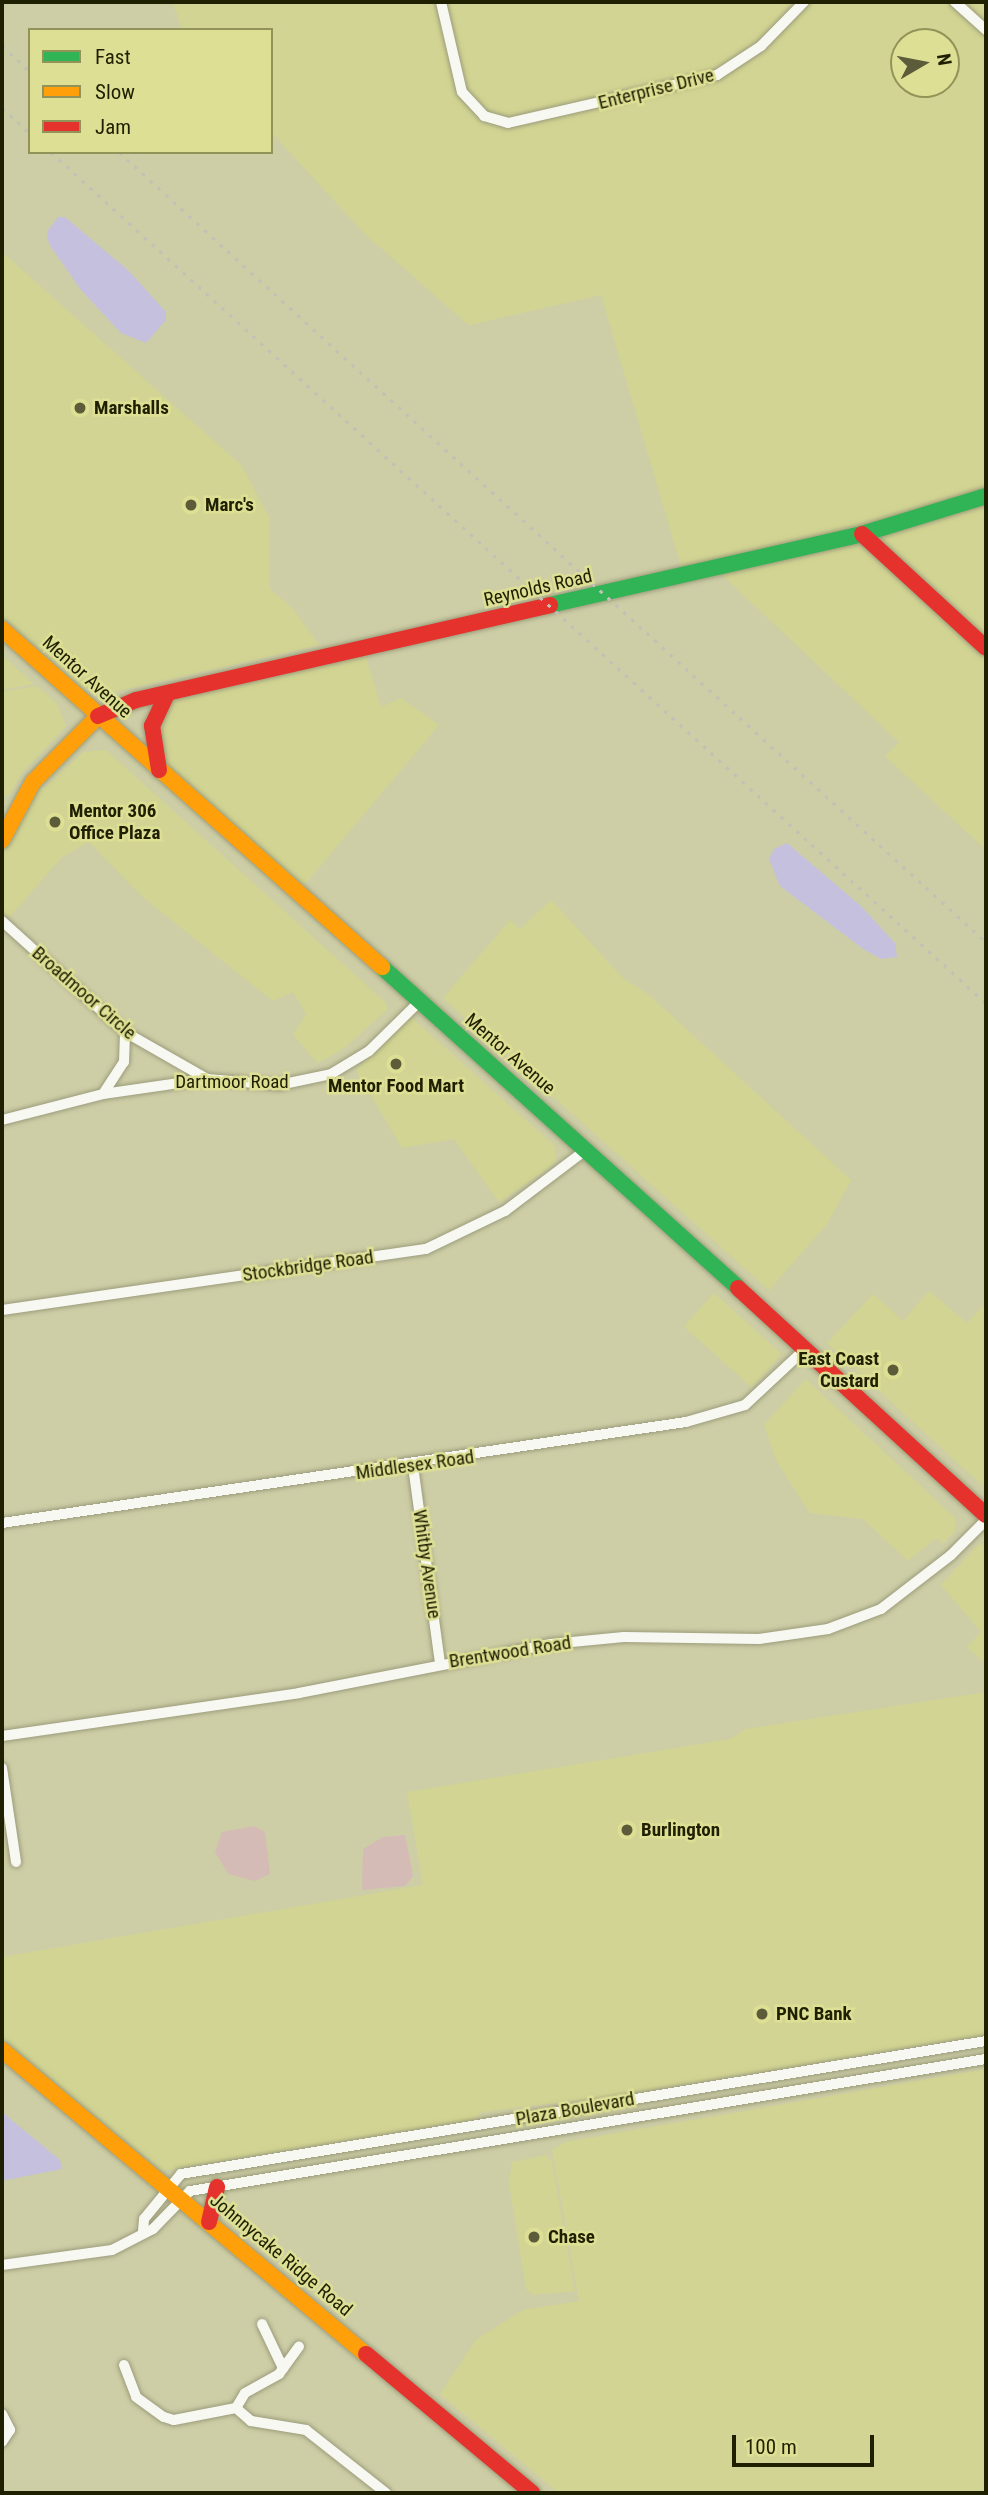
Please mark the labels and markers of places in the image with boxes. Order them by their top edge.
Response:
place label: Marshalls [94,397,169,419]
marker: Marshalls [72,400,88,416]
place label: Marc's [205,494,254,516]
marker: Marc's [183,497,199,513]
place label: Mentor 306 Office Plaza [69,800,160,844]
marker: Mentor 306 Office Plaza [47,814,63,830]
marker: Mentor Food Mart [388,1056,404,1072]
place label: Mentor Food Mart [328,1075,464,1097]
place label: East Coast Custard [798,1348,879,1392]
marker: East Coast Custard [885,1362,901,1378]
place label: Burlington [641,1819,720,1841]
marker: Burlington [619,1822,635,1838]
place label: PNC Bank [776,2003,852,2025]
marker: PNC Bank [754,2006,770,2022]
place label: Chase [548,2226,595,2248]
marker: Chase [526,2229,542,2245]

